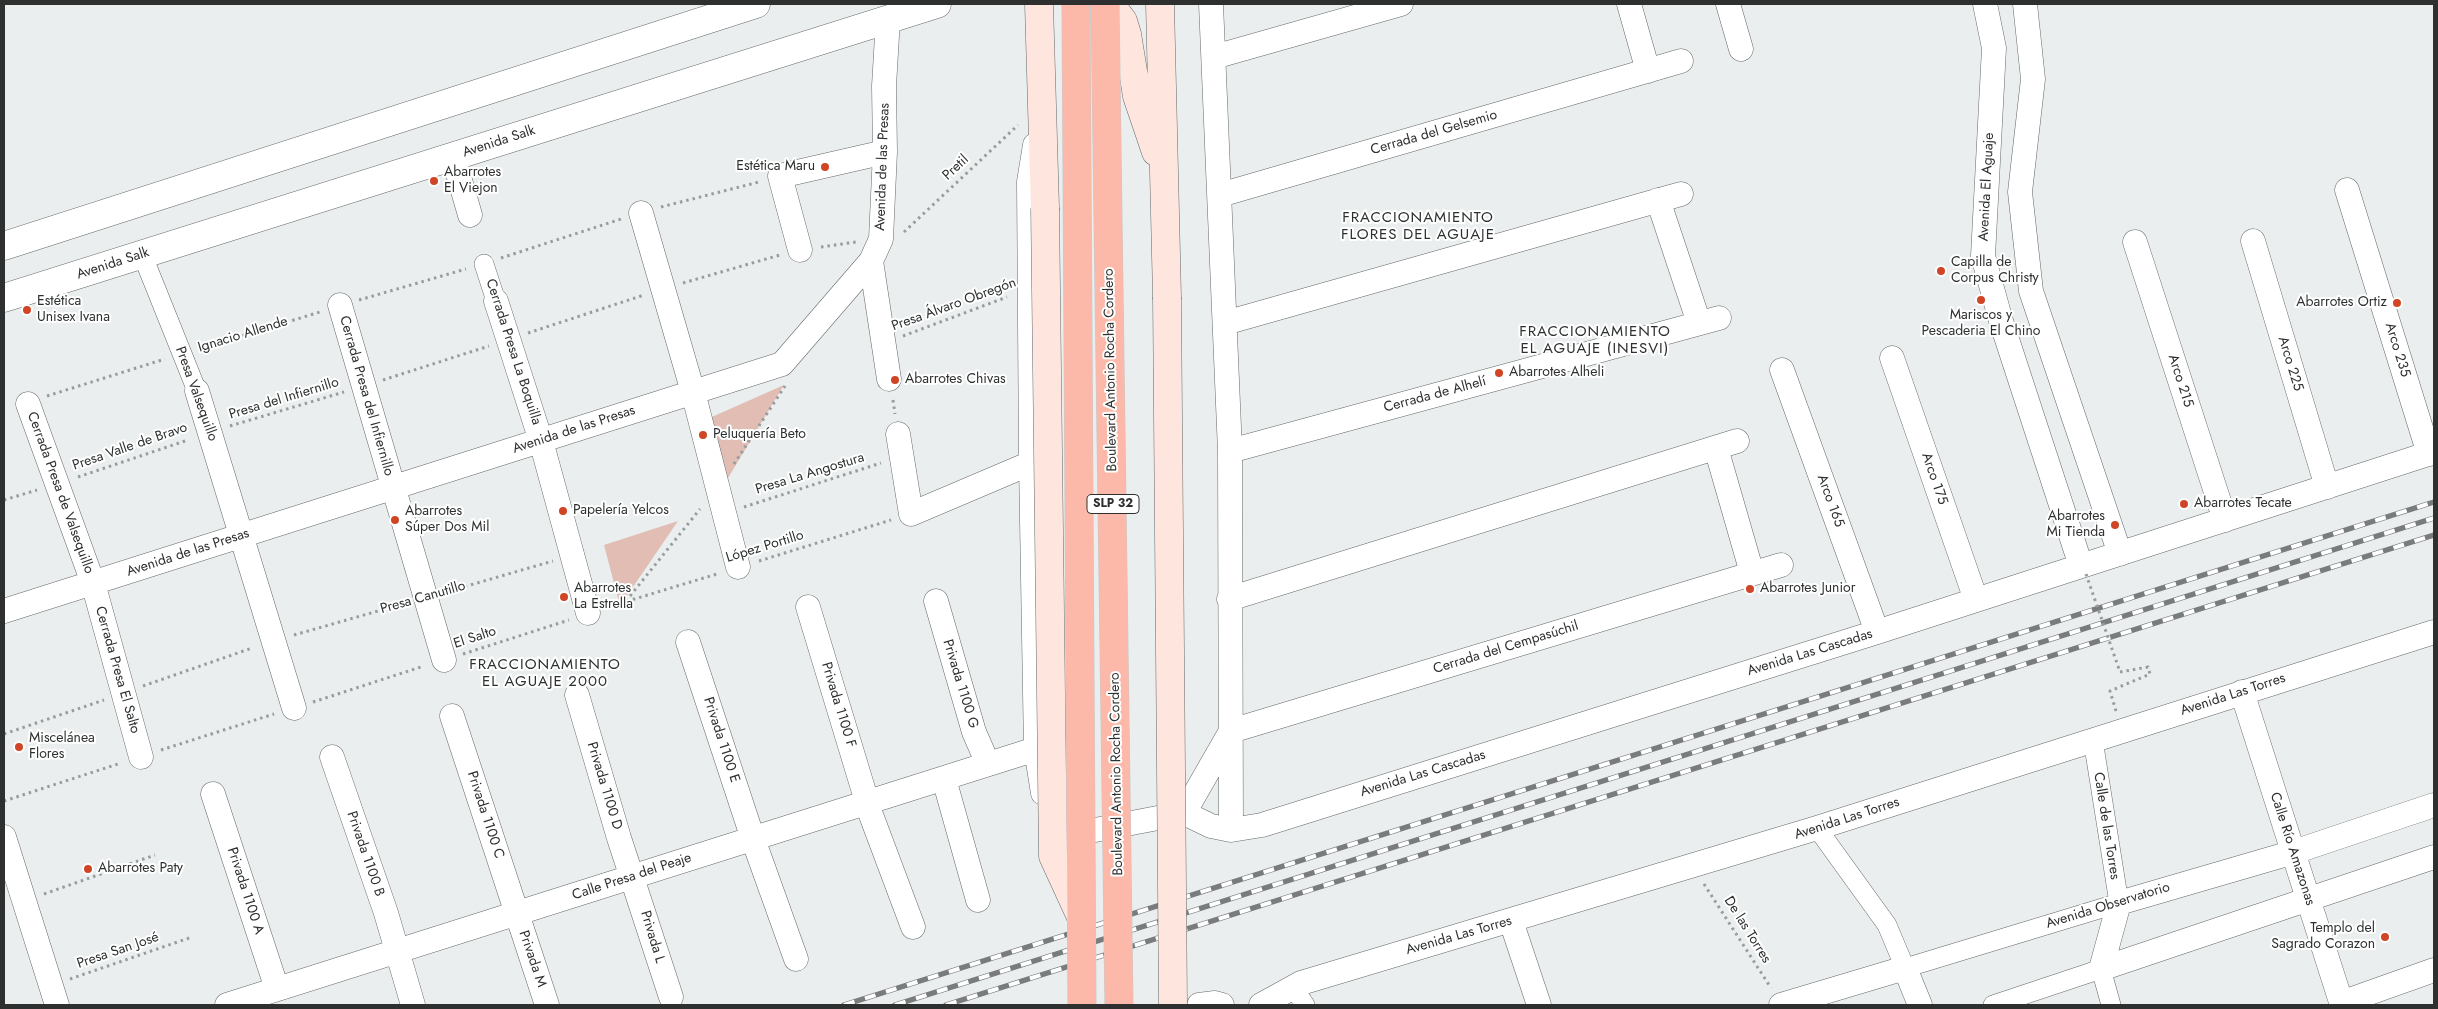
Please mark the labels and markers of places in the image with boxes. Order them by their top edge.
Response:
place label: Estética Maru [736,159,815,175]
marker: Estética Maru [819,161,831,173]
place label: Abarrotes El Viejon [444,165,501,198]
marker: Abarrotes El Viejon [428,175,440,187]
place label: Capilla de Corpus Christy [1951,255,2039,288]
marker: Capilla de Corpus Christy [1935,265,1947,277]
place label: Estética Unisex Ivana [37,294,110,326]
marker: Mariscos y Pescaderia El Chino [1975,294,1987,306]
place label: Abarrotes Ortiz [2296,295,2387,311]
marker: Abarrotes Ortiz [2391,297,2403,309]
marker: Estética Unisex Ivana [21,304,33,316]
place label: Mariscos y Pescaderia El Chino [1922,308,2040,341]
place label: Abarrotes Alheli [1509,365,1604,381]
marker: Abarrotes Alheli [1493,367,1505,379]
place label: Abarrotes Chivas [905,372,1006,388]
marker: Abarrotes Chivas [889,374,901,386]
place label: Peluquería Beto [713,427,806,443]
marker: Peluquería Beto [697,429,709,441]
place label: Abarrotes Tecate [2194,496,2292,512]
marker: Abarrotes Tecate [2178,498,2190,510]
place label: Papelería Yelcos [573,503,669,519]
place label: Abarrotes Súper Dos Mil [405,504,489,536]
marker: Papelería Yelcos [557,505,569,517]
place label: Abarrotes Mi Tienda [2046,509,2105,542]
marker: Abarrotes Súper Dos Mil [389,514,401,526]
marker: Abarrotes Mi Tienda [2109,519,2121,531]
place label: Abarrotes La Estrella [574,581,633,614]
place label: Abarrotes Junior [1760,581,1856,597]
marker: Abarrotes Junior [1744,583,1756,595]
marker: Abarrotes La Estrella [558,591,570,603]
place label: Miscelánea Flores [29,731,95,764]
marker: Miscelánea Flores [13,741,25,753]
place label: Abarrotes Paty [98,861,183,877]
marker: Abarrotes Paty [82,863,94,875]
place label: Templo del Sagrado Corazon [2271,921,2375,954]
marker: Templo del Sagrado Corazon [2379,931,2391,943]

